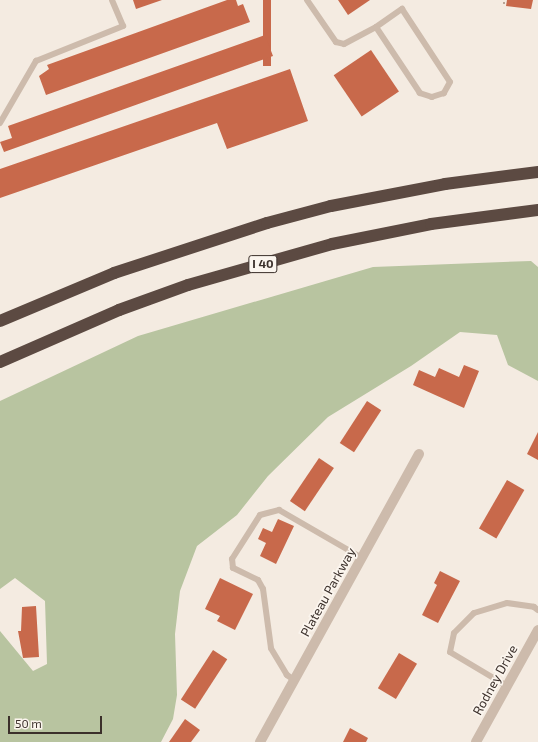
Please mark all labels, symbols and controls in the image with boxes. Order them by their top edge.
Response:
road number: I 40 [248,254,278,274]
street label: Plateau Parkway [297,545,359,639]
street label: Rodney Drive [469,642,521,718]
scale bar [10,708,104,734]
text: 50 m [15,716,42,730]

